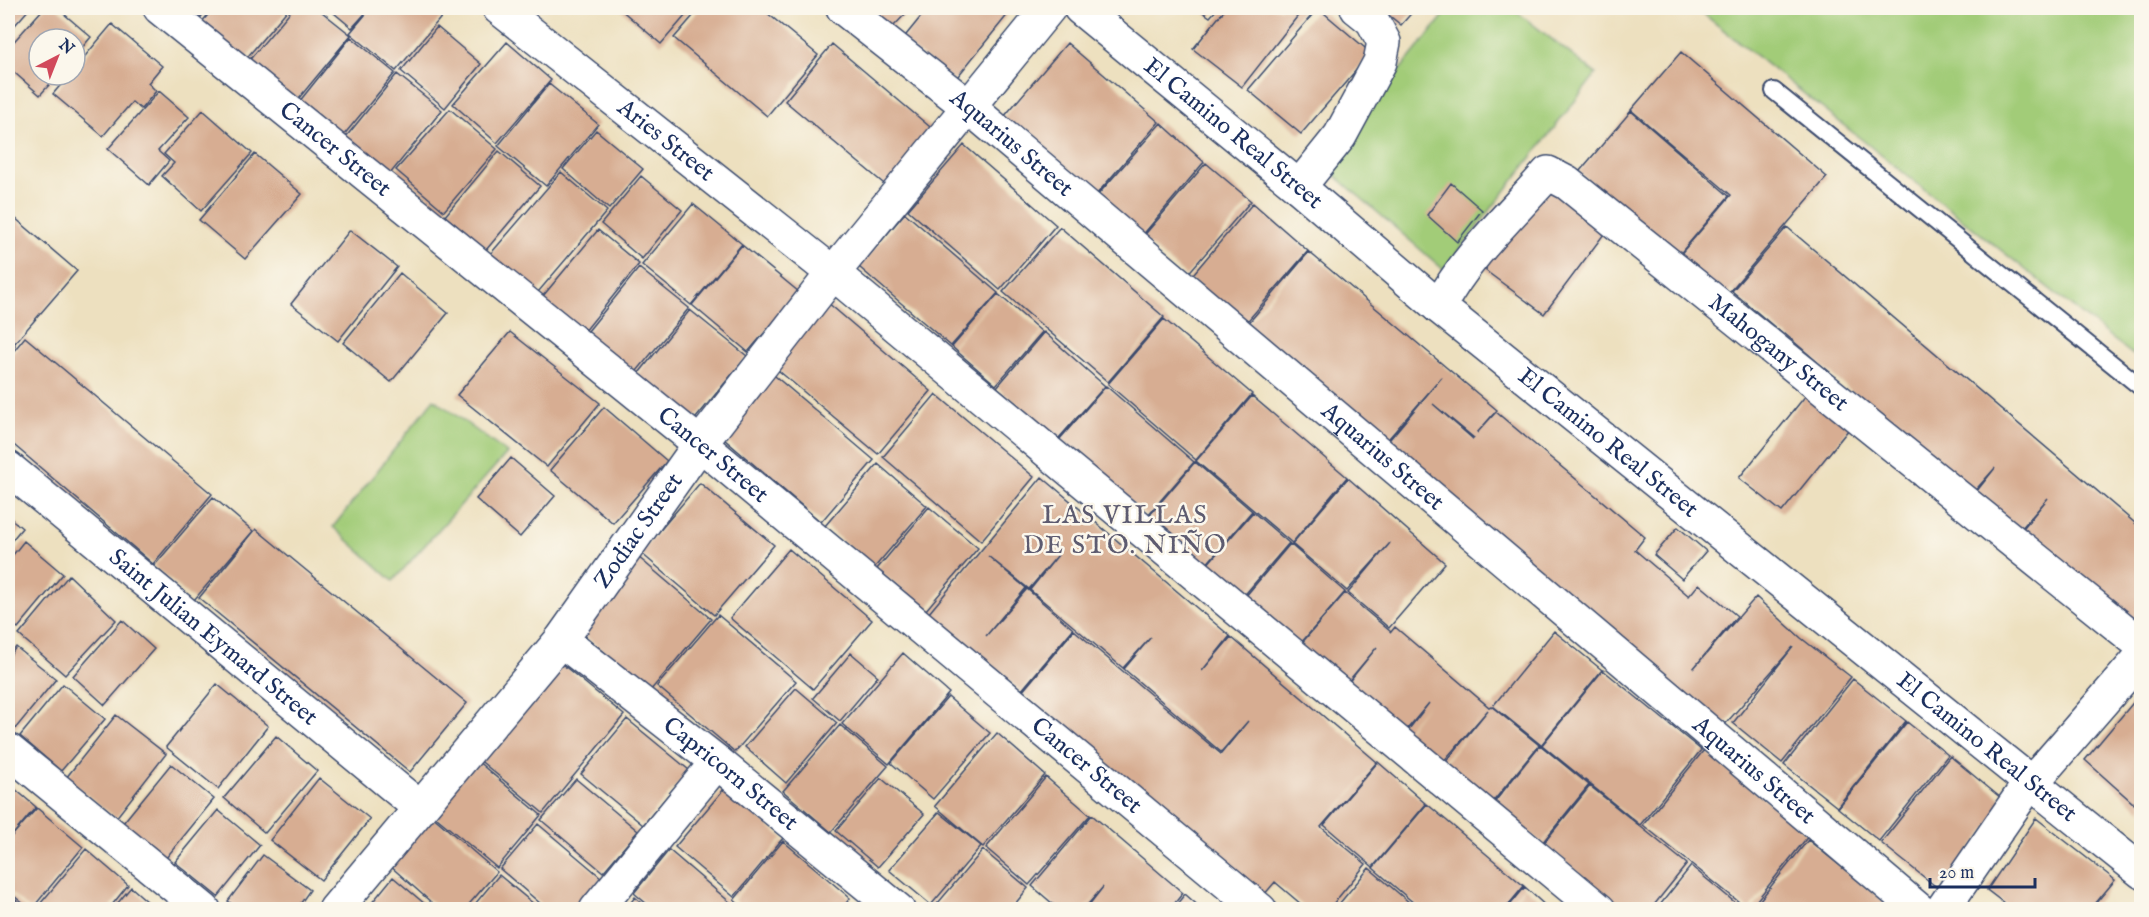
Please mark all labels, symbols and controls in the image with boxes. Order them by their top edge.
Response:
north arrow [27,27,87,87]
text: N [53,35,78,60]
street label: El Camino Real Street [1137,51,1329,216]
street label: Aquarius Street [943,82,1079,204]
street label: Aries Street [610,92,721,188]
street label: Cancer Street [273,95,397,204]
street label: Mahogany Street [1702,287,1855,419]
street label: El Camino Real Street [1511,361,1705,525]
street label: Aquarius Street [1314,395,1451,518]
street label: Cancer Street [651,400,775,510]
street label: Zodiac Street [587,467,690,595]
district label: LAS VILLAS DE STO. NIÑO [1023,499,1227,562]
street label: Saint Julian Eymard Street [102,542,324,733]
street label: El Camino Real Street [1890,665,2083,829]
street label: Aquarius Street [1685,709,1822,831]
street label: Capricorn Street [656,710,805,838]
street label: Cancer Street [1025,711,1149,821]
scale bar [1930,851,2035,889]
text: 20 m [1939,862,1974,885]

